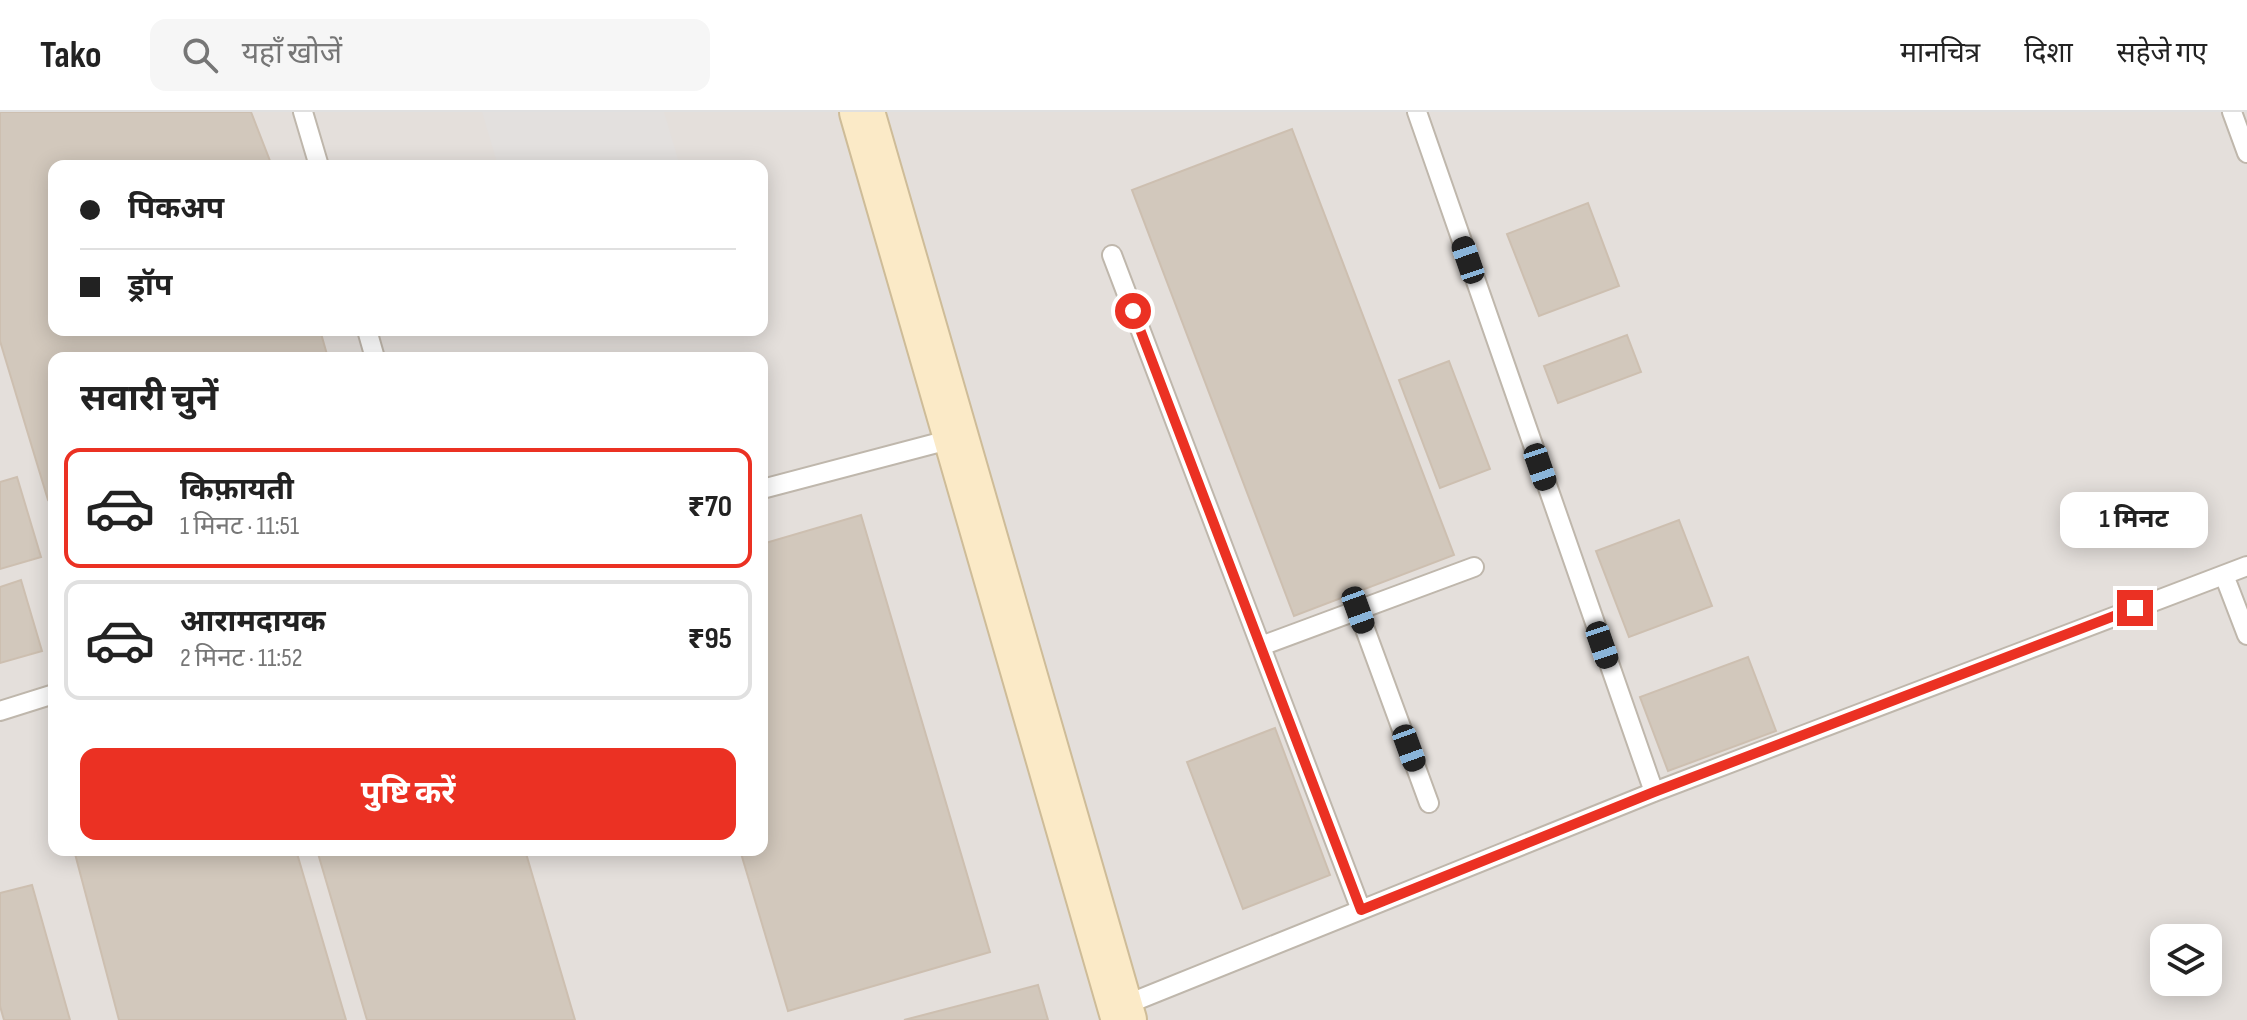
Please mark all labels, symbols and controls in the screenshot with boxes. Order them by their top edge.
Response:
search box [150,19,710,91]
text: Tako [40,33,102,78]
icon: search [178,33,222,77]
text: यहाँ खोजें [242,36,342,72]
text: मानचित्र [1900,37,1980,70]
text: दिशा [2024,37,2073,70]
text: सहेजे गए [2117,37,2207,70]
text: पिकअप [128,191,224,227]
car [1449,233,1487,287]
text: ड्रॉप [128,268,172,304]
route start [1115,293,1151,329]
text: सवारी चुनें [80,378,218,421]
car [1521,440,1559,494]
icon: car [84,472,156,544]
text: किफ़ायती [180,472,294,508]
text: ₹70 [688,489,732,525]
callout: 1 मिनट [2061,492,2209,548]
text: 1 मिनट [2100,504,2168,535]
text: 1 मिनट · 11:51 [180,511,299,542]
car [1339,583,1377,637]
route end [2117,590,2153,626]
icon: car [84,604,156,676]
text: आरामदायक [180,604,326,640]
car [1583,618,1621,672]
text: ₹95 [687,621,732,657]
text: 2 मिनट · 11:52 [180,643,302,674]
car [1390,721,1428,775]
button: पुष्टि करें [80,748,736,840]
map controls [2150,924,2222,996]
button: layers [2150,924,2222,996]

